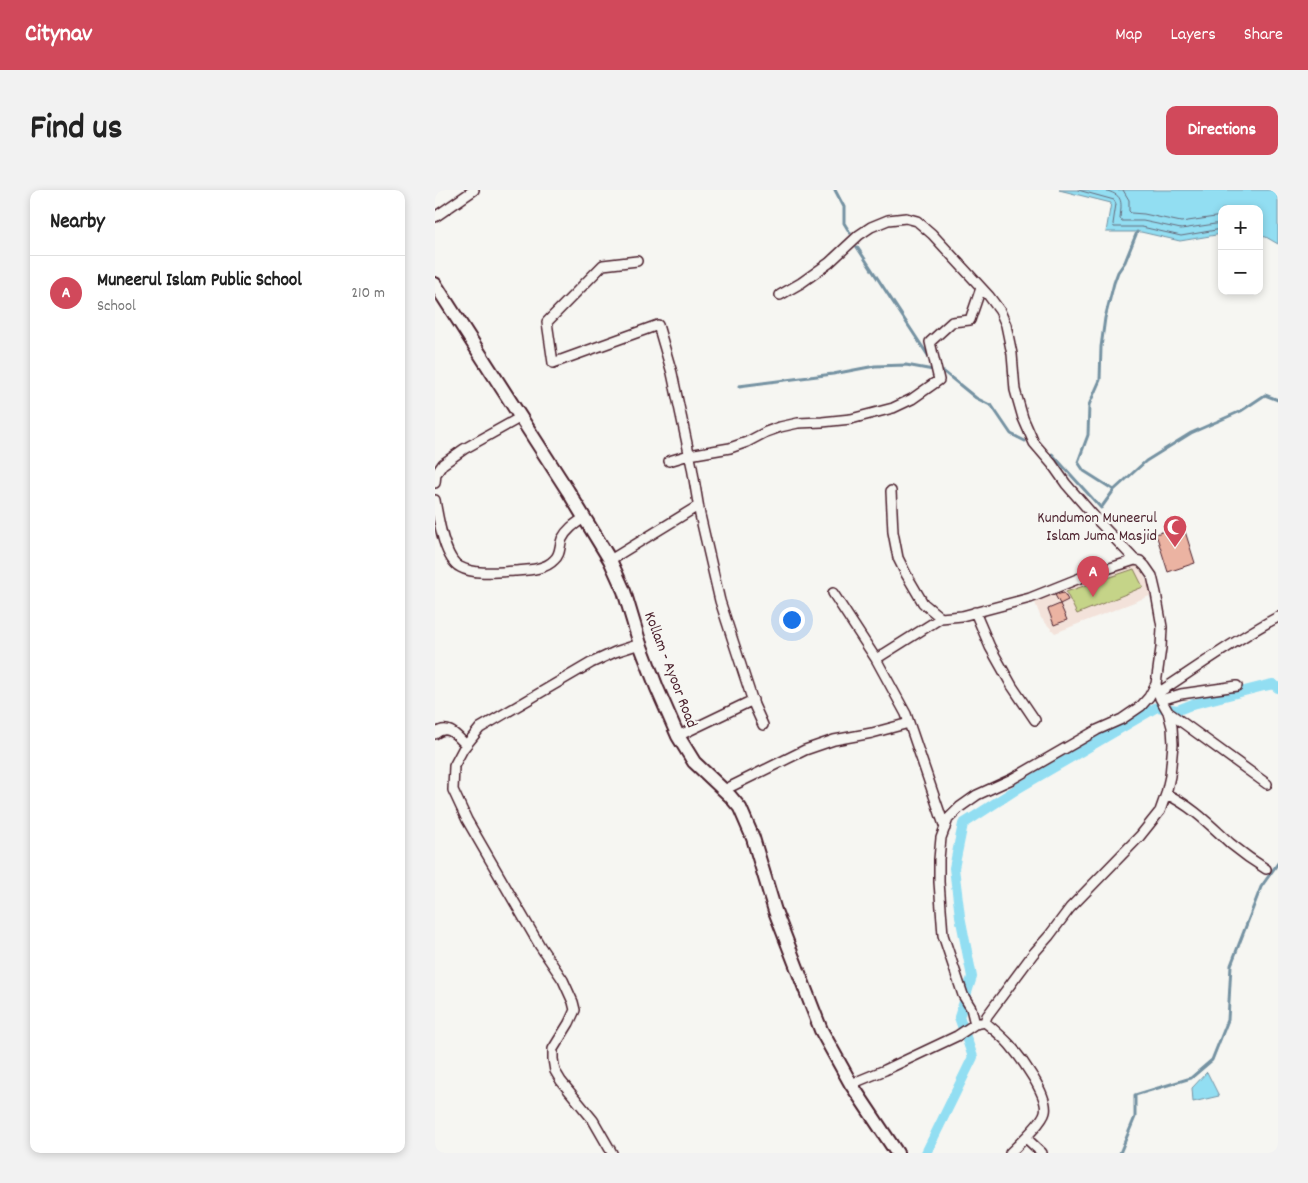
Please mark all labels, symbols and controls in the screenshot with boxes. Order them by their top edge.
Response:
text: Citynav [25,18,92,52]
text: Map [1115,23,1142,48]
text: Layers [1170,23,1216,48]
text: Share [1244,23,1283,48]
text: Find us [30,105,122,155]
button: Directions [1166,106,1278,155]
map controls [1218,205,1263,295]
button: + [1218,205,1263,250]
text: Nearby [50,208,105,238]
button: − [1218,250,1263,295]
text: Muneerul Islam Public School [97,268,302,295]
text: A [62,282,70,305]
text: 210 m [351,282,385,305]
text: School [97,295,136,318]
place label: Kundumon Muneerul Islam Juma Masjid [1037,507,1157,548]
mosque icon: Kundumon Muneerul Islam Juma Masjid [1162,514,1188,548]
pin: A [1077,556,1109,597]
your location [779,607,805,633]
street label: Kollam - Ayoor Road [637,609,703,731]

